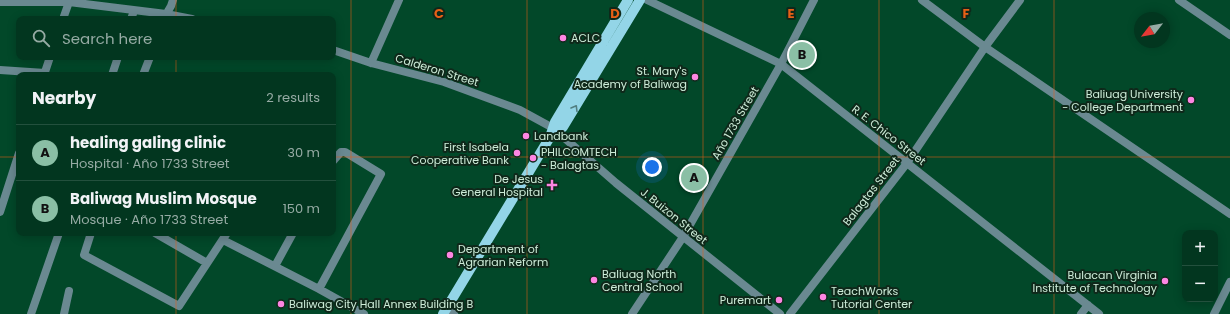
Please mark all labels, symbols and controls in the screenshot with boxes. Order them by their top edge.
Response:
text: C [434,4,444,23]
text: D [610,4,620,23]
text: E [787,4,795,23]
text: F [962,4,970,23]
north arrow [1134,12,1170,48]
search box [16,16,336,60]
icon: search [30,27,52,49]
text: Search here [62,28,152,49]
place label: ACLC [571,30,600,46]
marker: ACLC [558,33,568,43]
pin: B [789,40,815,70]
street label: Calderon Street [393,50,481,90]
place label: St. Mary's Academy of Baliwag [574,63,687,92]
marker: St. Mary's Academy of Baliwag [690,72,700,82]
street label: Año 1733 Street [708,83,762,163]
text: Nearby [32,86,96,110]
place label: Baliuag University - College Department [1062,86,1184,115]
text: 2 results [266,88,320,107]
marker: Baliuag University - College Department [1186,95,1196,105]
street label: R. E. Chico Street [849,101,929,169]
one-way arrow [570,105,577,112]
place label: Landbank [534,128,589,144]
marker: Landbank [521,131,531,141]
text: healing galing clinic [70,132,226,153]
place label: First Isabela Cooperative Bank [411,139,509,168]
text: A [40,143,50,162]
text: 30 m [287,143,320,162]
place label: PHILCOMTECH - Balagtas [541,144,617,173]
marker: First Isabela Cooperative Bank [512,148,522,158]
marker: PHILCOMTECH - Balagtas [528,153,538,163]
street label: Balagtas Street [839,153,903,229]
text: Hospital · Año 1733 Street [70,154,229,173]
your location [642,157,662,177]
pin: A [681,163,707,193]
place label: De Jesus General Hospital [452,171,543,200]
marker: De Jesus General Hospital [546,179,558,191]
street label: J. Buizon Street [637,184,711,248]
text: Baliwag Muslim Mosque [70,188,257,209]
text: B [41,199,49,218]
text: 150 m [283,199,320,218]
text: Mosque · Año 1733 Street [70,210,228,229]
map controls [1182,230,1218,302]
button: + [1182,230,1218,266]
place label: Department of Agrarian Reform [458,241,548,270]
marker: Department of Agrarian Reform [445,250,455,260]
place label: Baliuag North Central School [602,266,683,295]
button: − [1182,266,1218,302]
place label: Bulacan Virginia Institute of Technology [1032,267,1158,296]
marker: Baliuag North Central School [589,275,599,285]
marker: Bulacan Virginia Institute of Technology [1160,276,1170,286]
place label: TeachWorks Tutorial Center [831,283,912,312]
place label: Puremart [720,292,771,308]
marker: TeachWorks Tutorial Center [818,292,828,302]
marker: Puremart [774,295,784,305]
place label: Baliwag City Hall Annex Building B [289,296,473,312]
marker: Baliwag City Hall Annex Building B [276,299,286,309]

